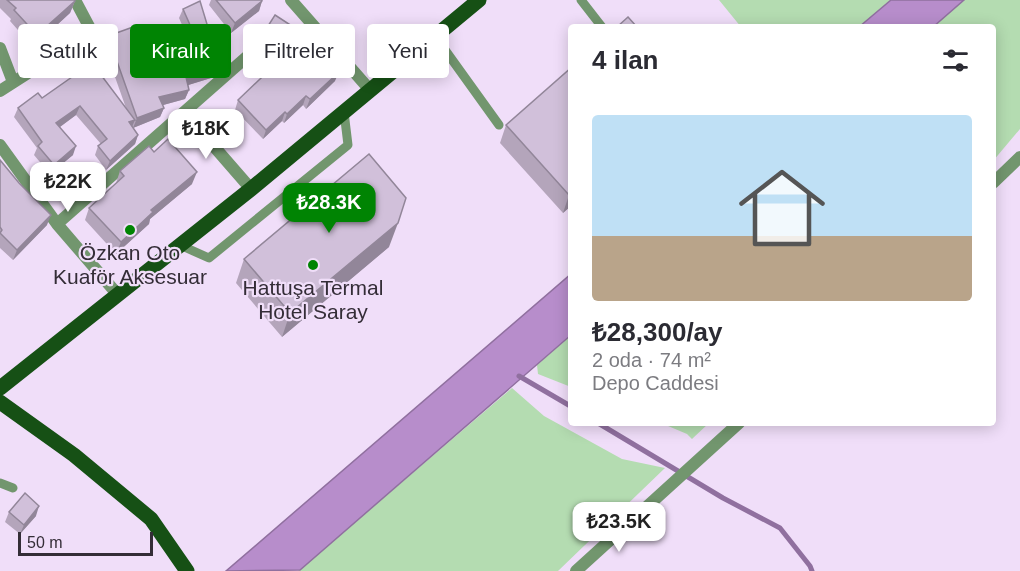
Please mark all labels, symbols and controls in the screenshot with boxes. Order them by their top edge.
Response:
chip: Satılık [18,24,118,78]
chip: Kiralık [130,24,231,78]
chip: Filtreler [243,24,355,78]
chip: Yeni [367,24,449,78]
icon: filters [939,44,972,77]
text: 4 ilan [592,45,658,75]
pin: ₺18K [170,109,242,160]
text: ₺18K [182,117,230,139]
icon: home [728,154,836,262]
pin: ₺22K [32,162,104,213]
text: ₺22K [44,170,92,192]
pin: ₺28.3K [280,183,378,234]
text: ₺28.3K [297,191,361,213]
marker: Özkan Oto Kuaför Aksesuar [123,223,137,237]
place label: Özkan Oto Kuaför Aksesuar [53,241,207,288]
marker: Hattuşa Termal Hotel Saray [306,258,320,272]
place label: Hattuşa Termal Hotel Saray [243,276,383,323]
text: ₺28,300/ay [592,317,723,347]
text: 2 oda · 74 m² [592,349,711,371]
text: Depo Caddesi [592,372,719,394]
pin: ₺23.5K [570,502,668,553]
text: ₺23.5K [587,510,651,532]
scale bar [18,529,153,556]
text: 50 m [27,534,63,551]

